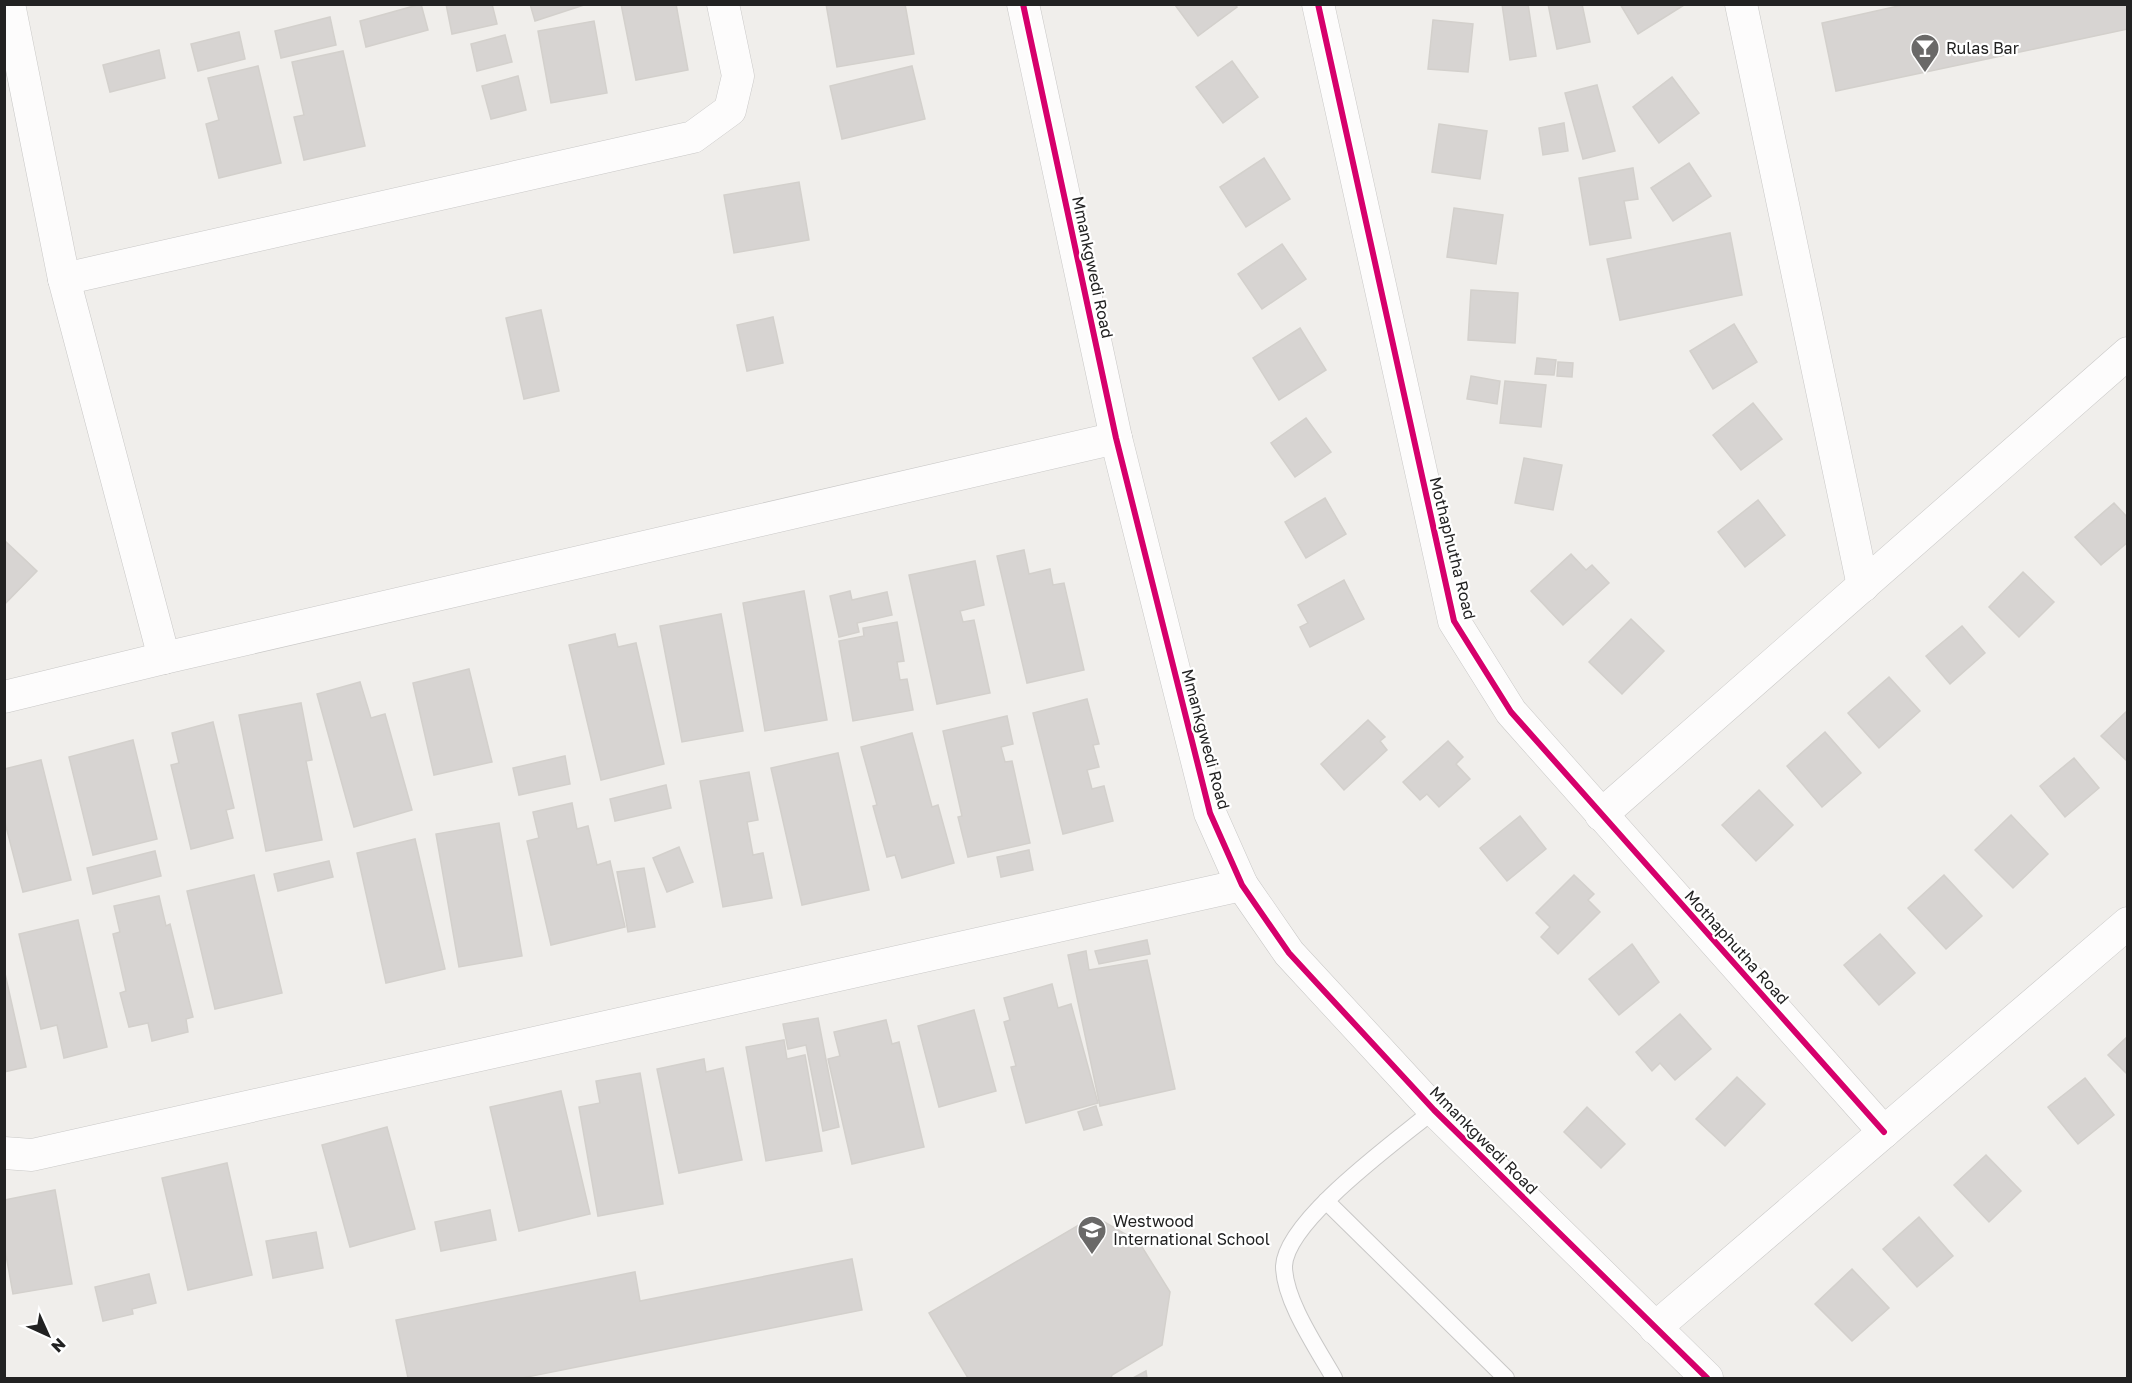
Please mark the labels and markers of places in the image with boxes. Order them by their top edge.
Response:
bar icon: Rulas Bar [1909,32,1941,74]
place label: Rulas Bar [1946,38,2019,58]
place label: Westwood International School [1113,1211,1270,1249]
school or university icon: Westwood International School [1076,1214,1108,1256]

